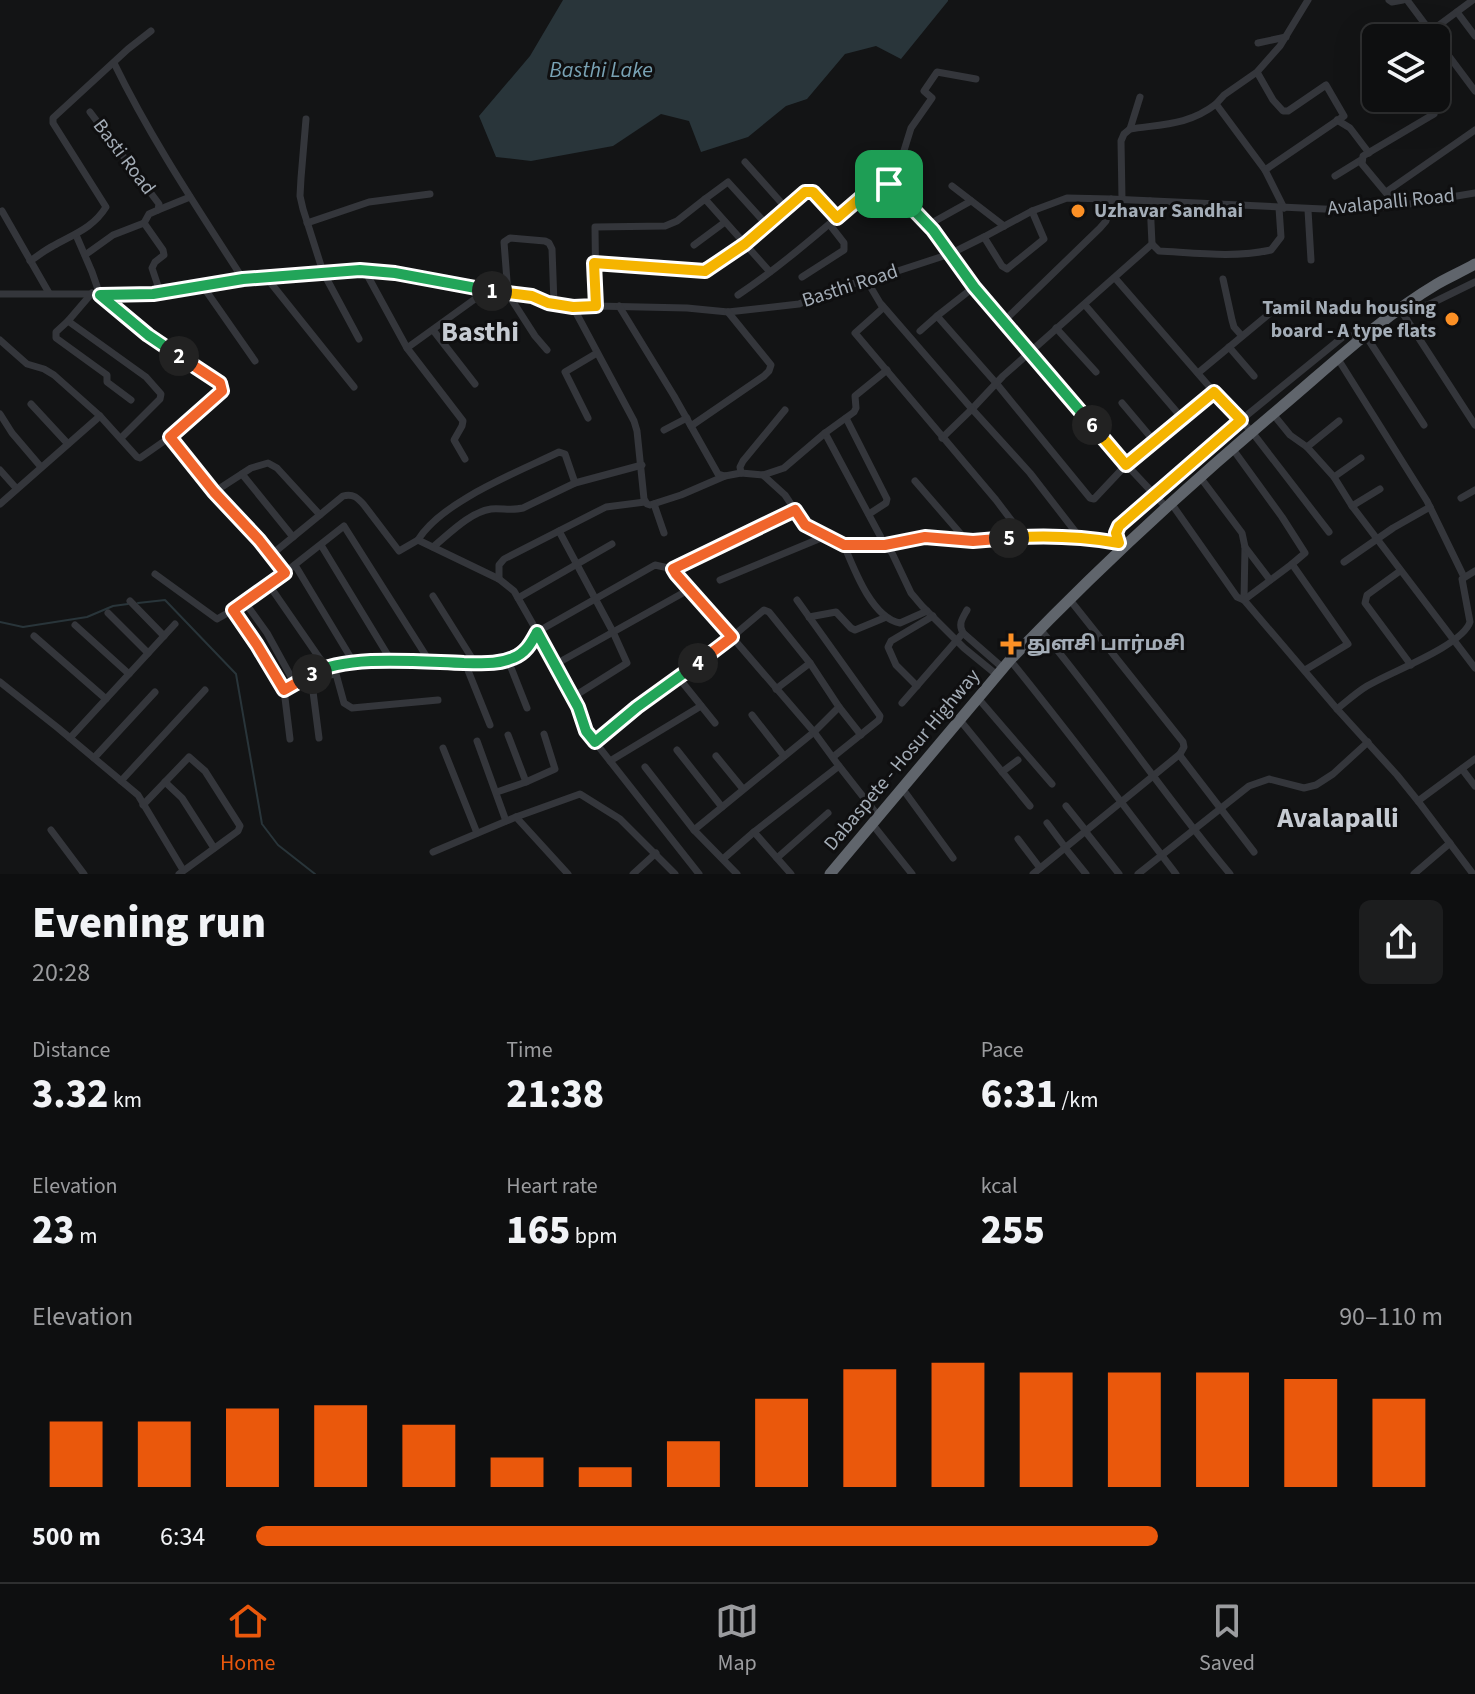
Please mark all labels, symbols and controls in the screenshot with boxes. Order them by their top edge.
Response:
map controls [1362,24,1450,112]
button: layers [1362,24,1450,112]
water label: Basthi Lake [549,54,653,86]
street label: Basti Road [86,113,162,201]
pin [855,150,923,218]
icon: arrive [867,162,911,206]
street label: Avalapalli Road [1326,181,1456,223]
place label: Uzhavar Sandhai [1094,197,1243,225]
marker: Uzhavar Sandhai [1069,202,1087,220]
street label: Basthi Road [798,257,902,315]
pin: 1 [472,271,512,311]
text: 1 [486,275,498,307]
place label: Tamil Nadu housing board - A type flats [1262,294,1436,345]
marker: Tamil Nadu housing board - A type flats [1443,310,1461,328]
district label: Basthi [441,312,519,352]
pin: 2 [159,336,199,376]
text: 2 [173,340,185,372]
pin: 6 [1072,405,1112,445]
text: 6 [1086,409,1098,441]
pin: 5 [989,518,1029,558]
text: 5 [1003,522,1015,554]
place label: துளசி பார்மசி [1027,630,1186,658]
marker: துளசி பார்மசி [1002,635,1020,653]
pin: 4 [678,643,718,683]
text: 4 [692,647,704,679]
pin: 3 [292,654,332,694]
text: 3 [306,658,318,690]
street label: Dabaspete - Hosur Highway [817,663,987,857]
district label: Avalapalli [1276,798,1399,838]
text: Evening run [32,892,266,955]
button: share [1359,900,1443,984]
text: 20:28 [32,954,90,991]
text: Distance [32,1034,110,1066]
text: Time [506,1034,553,1066]
text: Pace [981,1034,1024,1066]
text: 3.32 [32,1066,108,1123]
text: 21:38 [506,1066,604,1123]
text: 6:31 [981,1066,1057,1123]
text: km [108,1084,142,1116]
text: /km [1057,1084,1098,1116]
text: Elevation [32,1170,118,1202]
text: Heart rate [506,1170,598,1202]
text: kcal [981,1170,1018,1202]
text: 23 [32,1202,75,1259]
text: 165 [506,1202,570,1259]
text: 255 [981,1202,1045,1259]
text: m [75,1220,97,1252]
text: bpm [570,1220,617,1252]
text: Elevation [32,1298,133,1335]
text: 90–110 m [1339,1298,1443,1335]
text: 500 m [32,1518,101,1555]
text: 6:34 [160,1518,205,1555]
tab: Home [220,1599,275,1679]
tab: Map [715,1599,759,1679]
tab: Saved [1199,1599,1255,1679]

